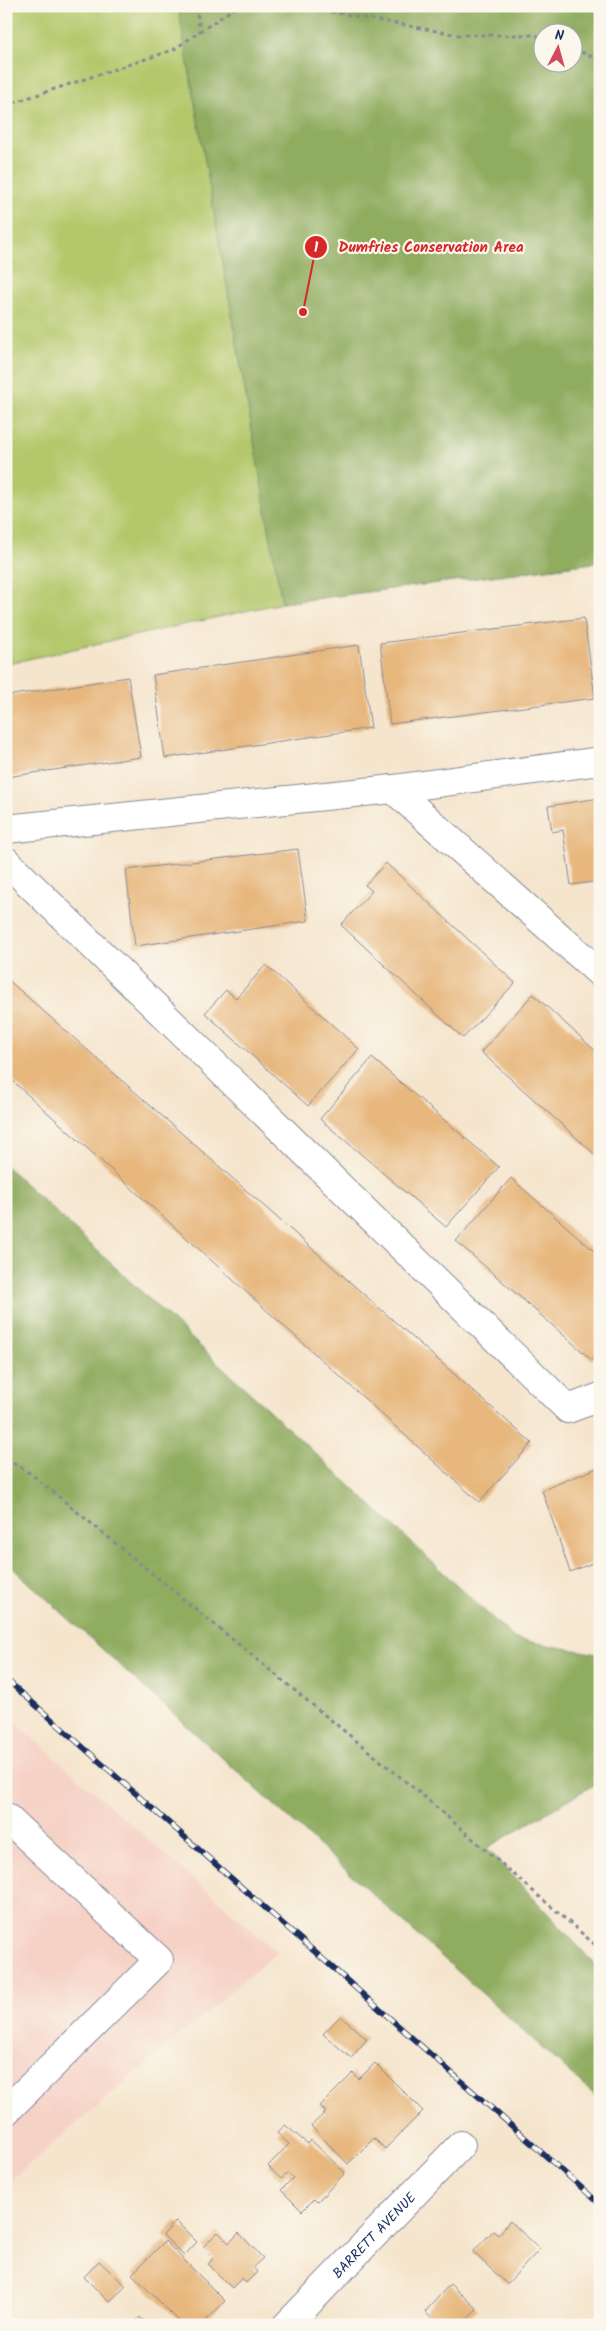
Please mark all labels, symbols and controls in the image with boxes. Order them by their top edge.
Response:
north arrow [534,22,584,72]
text: N [554,25,565,47]
callout: Dumfries Conservation Area [303,232,533,262]
text: 1 [314,236,319,260]
text: Dumfries Conservation Area [338,236,524,260]
street label: BARRETT AVENUE [327,2187,422,2284]

